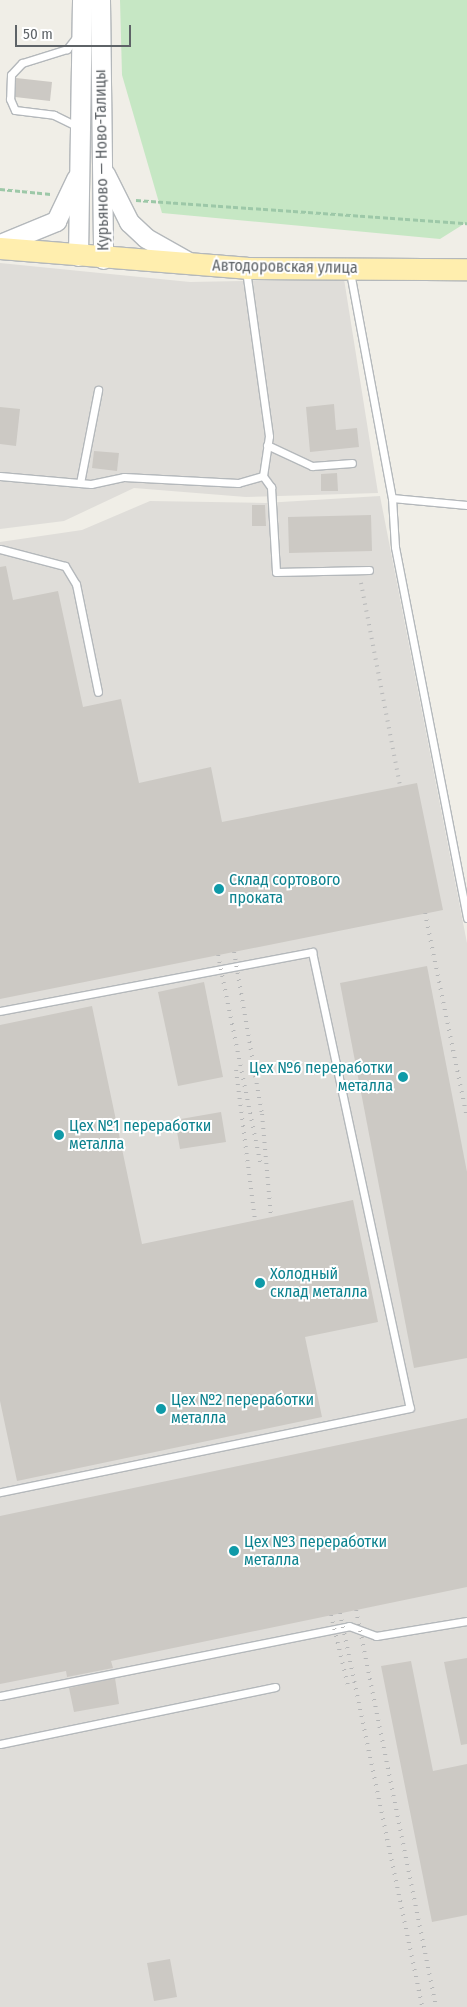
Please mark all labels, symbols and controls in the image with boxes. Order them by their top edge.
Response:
scale bar [18,15,134,47]
text: 50 m [23,25,53,43]
street label: Курьяново — Ново-Талицы [91,69,113,251]
street label: Автодоровская улица [212,256,358,278]
place label: Склад сортового проката [229,870,341,908]
marker: Склад сортового проката [213,883,225,895]
place label: Цех №6 переработки металла [249,1058,393,1096]
marker: Цех №6 переработки металла [397,1071,409,1083]
place label: Цех №1 переработки металла [69,1116,211,1154]
marker: Цех №1 переработки металла [53,1129,65,1141]
place label: Холодный склад металла [270,1264,368,1302]
marker: Холодный склад металла [254,1277,266,1289]
place label: Цех №2 переработки металла [171,1390,314,1428]
marker: Цех №2 переработки металла [155,1403,167,1415]
place label: Цех №3 переработки металла [244,1532,387,1570]
marker: Цех №3 переработки металла [228,1545,240,1557]

